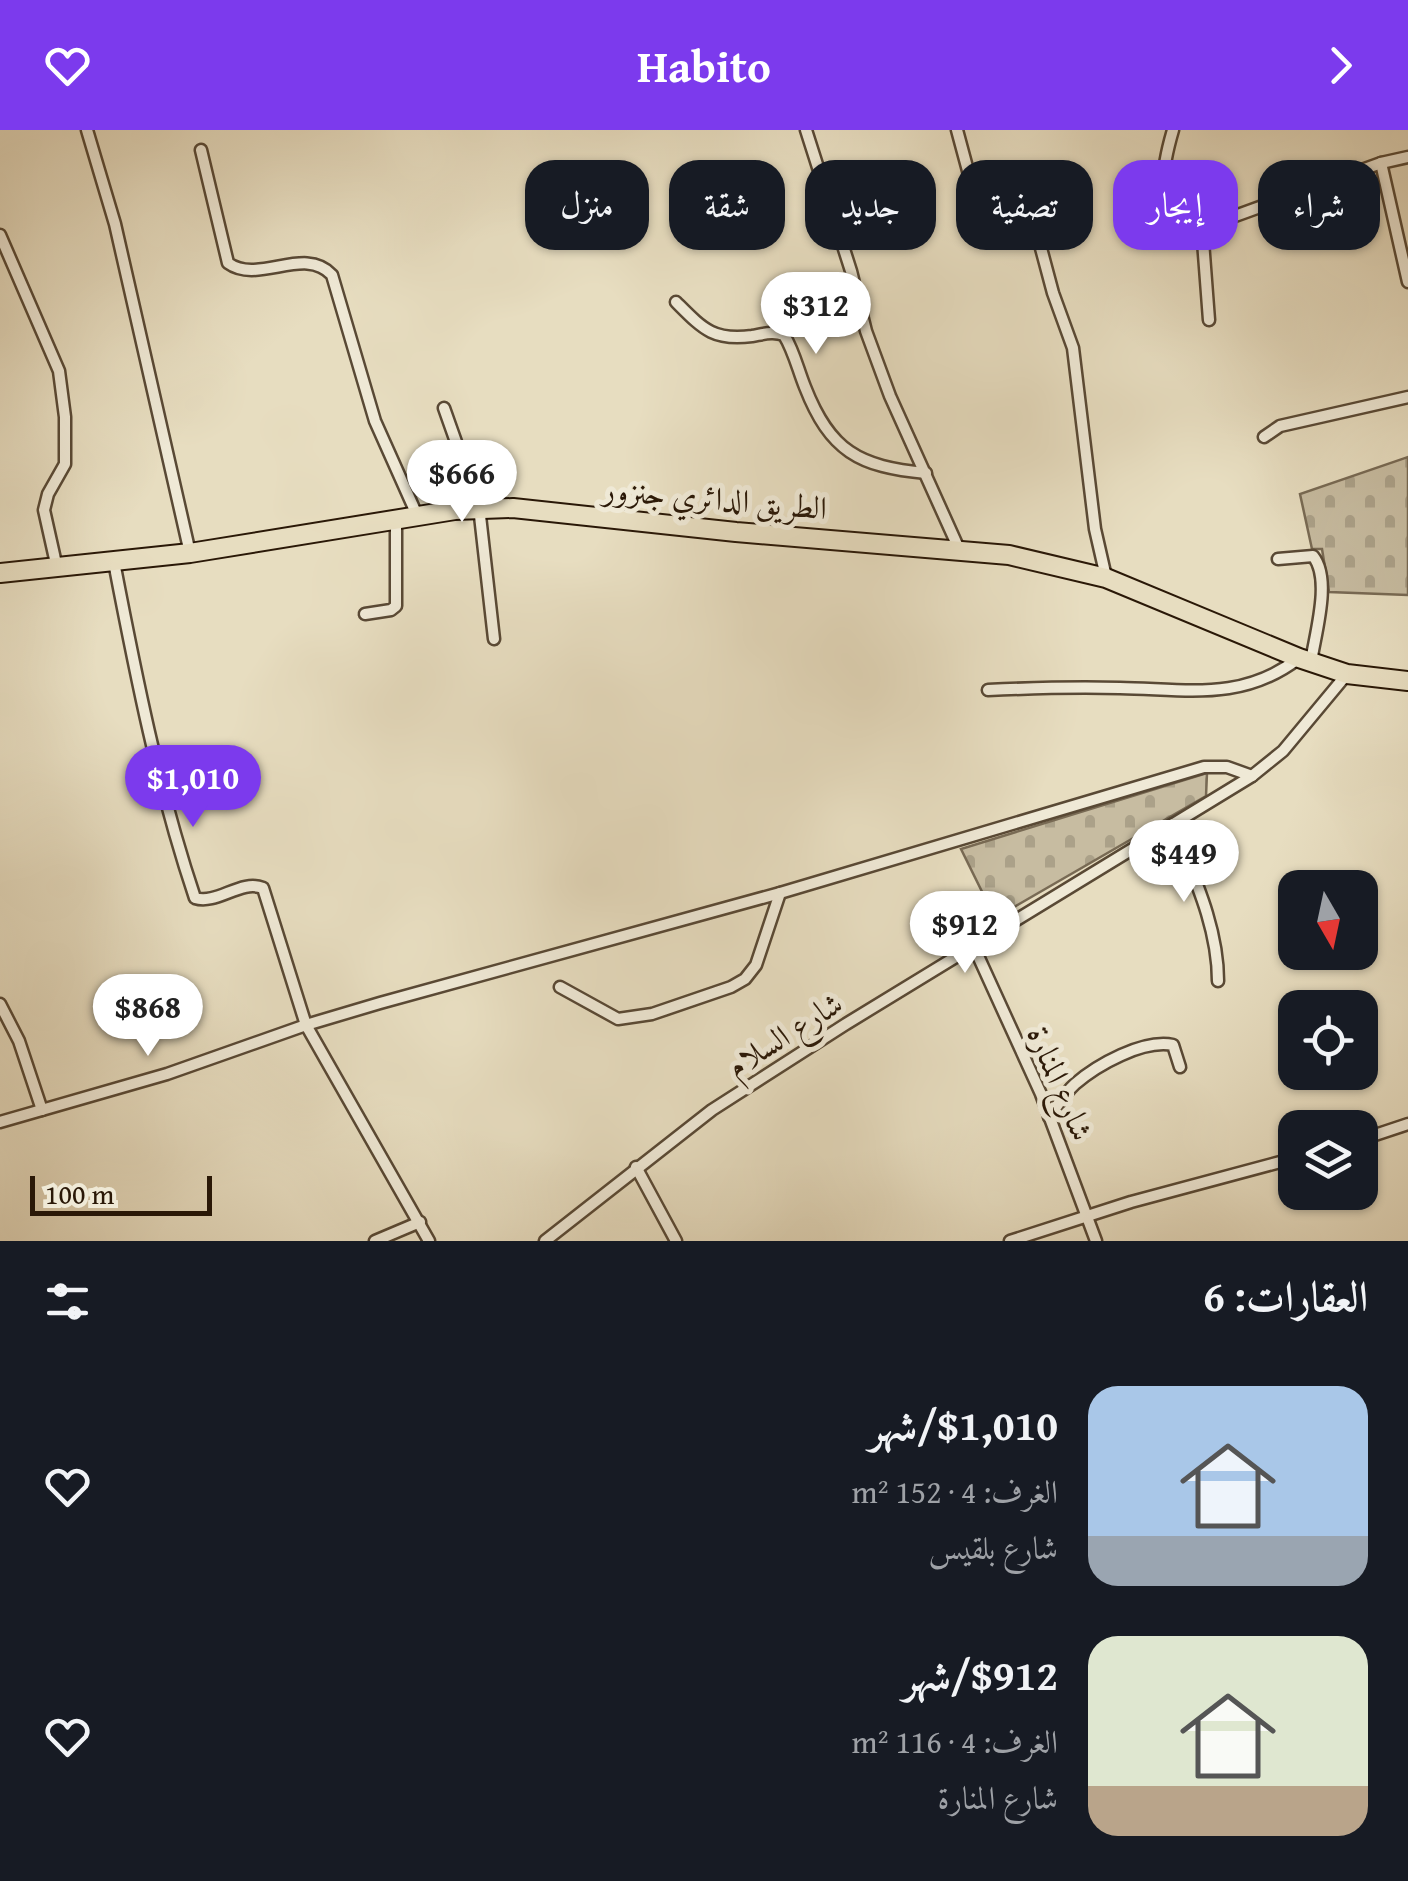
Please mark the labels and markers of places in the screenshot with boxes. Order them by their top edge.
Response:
pin: $312 [757,272,875,357]
pin: $666 [403,440,521,525]
pin: $1,010 [112,745,274,830]
pin: $449 [1125,820,1243,905]
pin: $912 [906,891,1024,976]
pin: $868 [89,974,207,1059]

